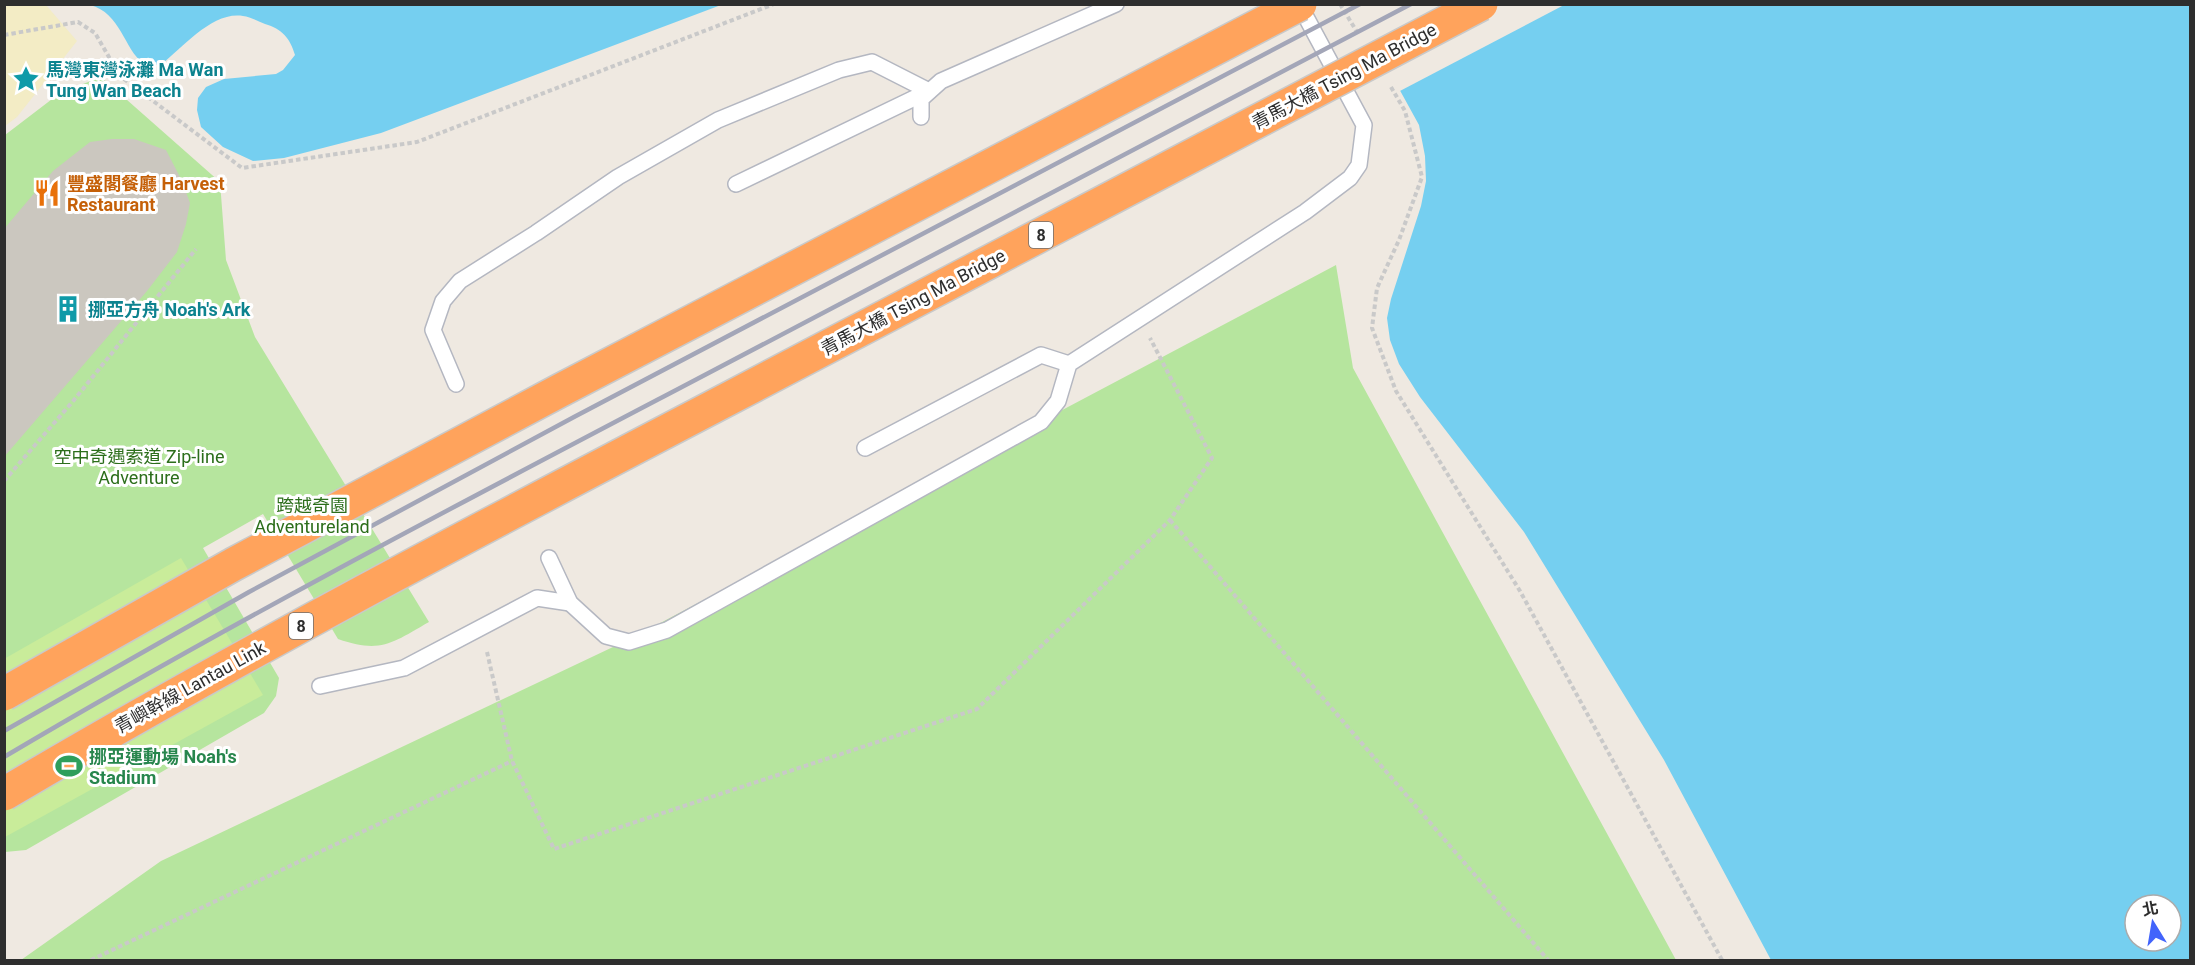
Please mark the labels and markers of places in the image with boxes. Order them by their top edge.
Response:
place label: 馬灣東灣泳灘 Ma Wan Tung Wan Beach [46,59,224,101]
place icon: 馬灣東灣泳灘 Ma Wan Tung Wan Beach [11,64,41,94]
place label: 豐盛閣餐廳 Harvest Restaurant [67,173,225,215]
restaurant icon: 豐盛閣餐廳 Harvest Restaurant [32,178,62,208]
building icon: 挪亞方舟 Noah's Ark [53,294,83,324]
place label: 挪亞方舟 Noah's Ark [88,299,251,320]
place label: 挪亞運動場 Noah's Stadium [89,746,237,788]
sports icon: 挪亞運動場 Noah's Stadium [54,751,84,781]

